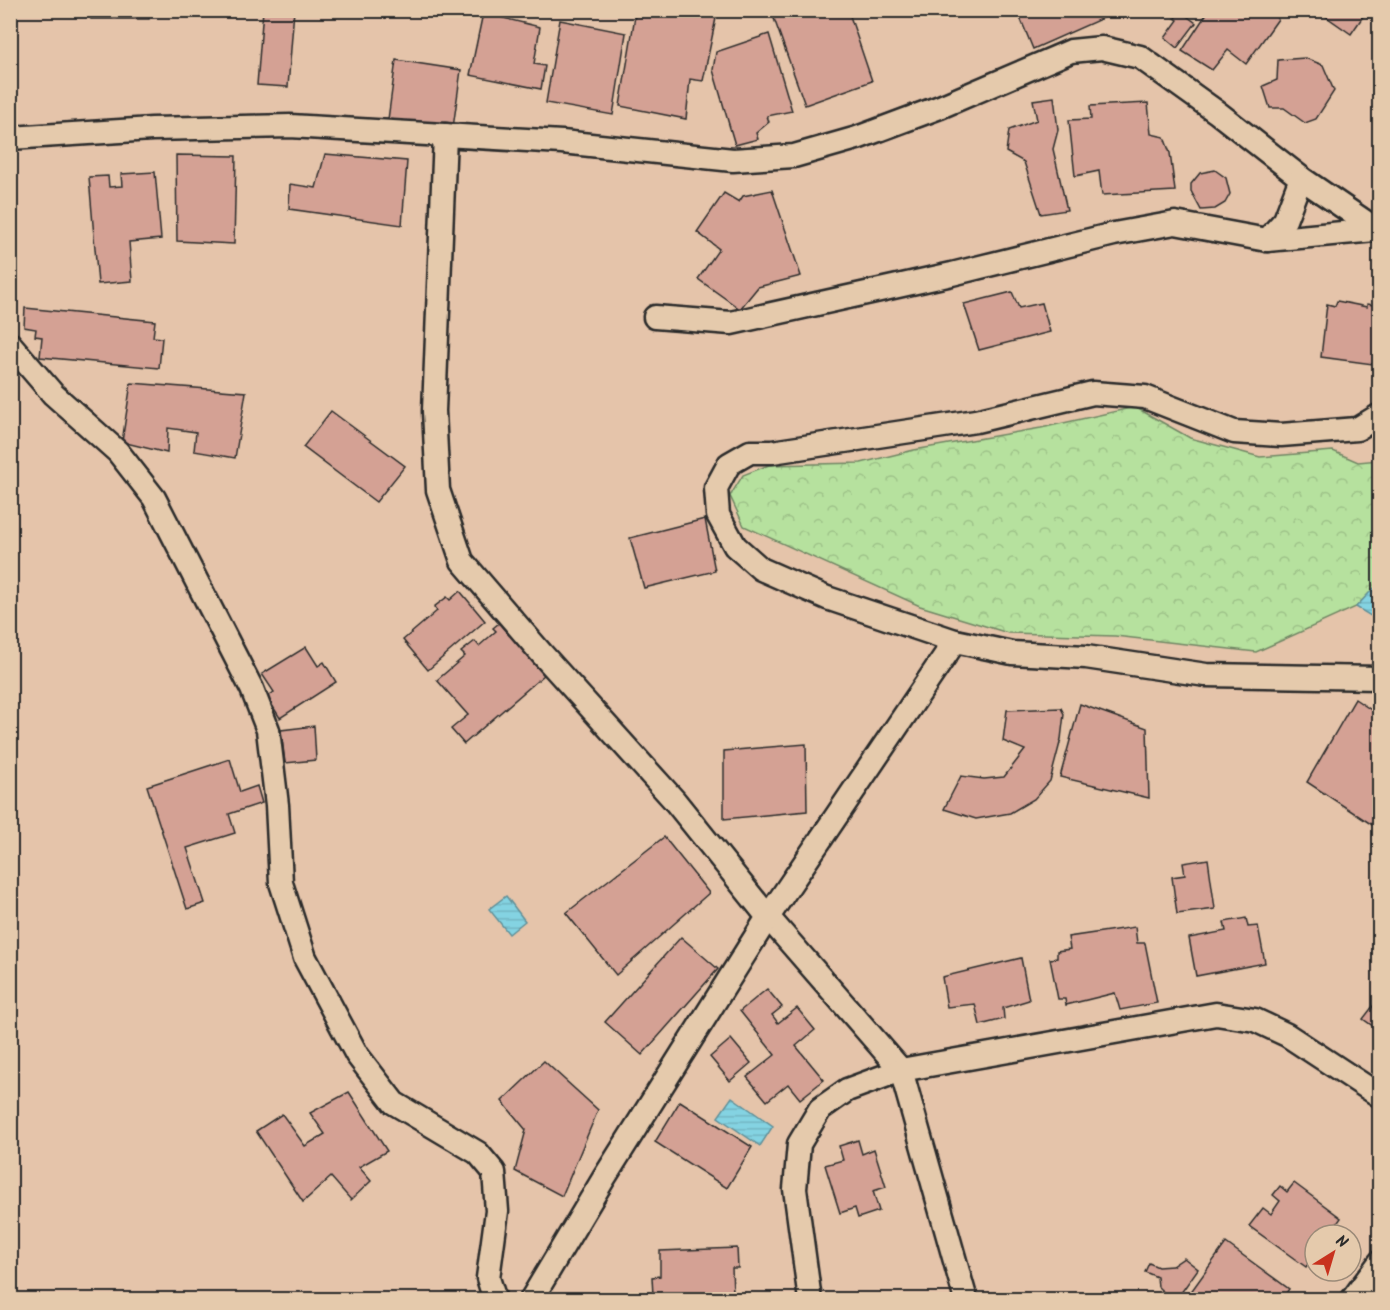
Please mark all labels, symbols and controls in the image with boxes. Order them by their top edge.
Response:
north arrow [1303,1223,1363,1283]
text: N [1330,1229,1353,1255]

